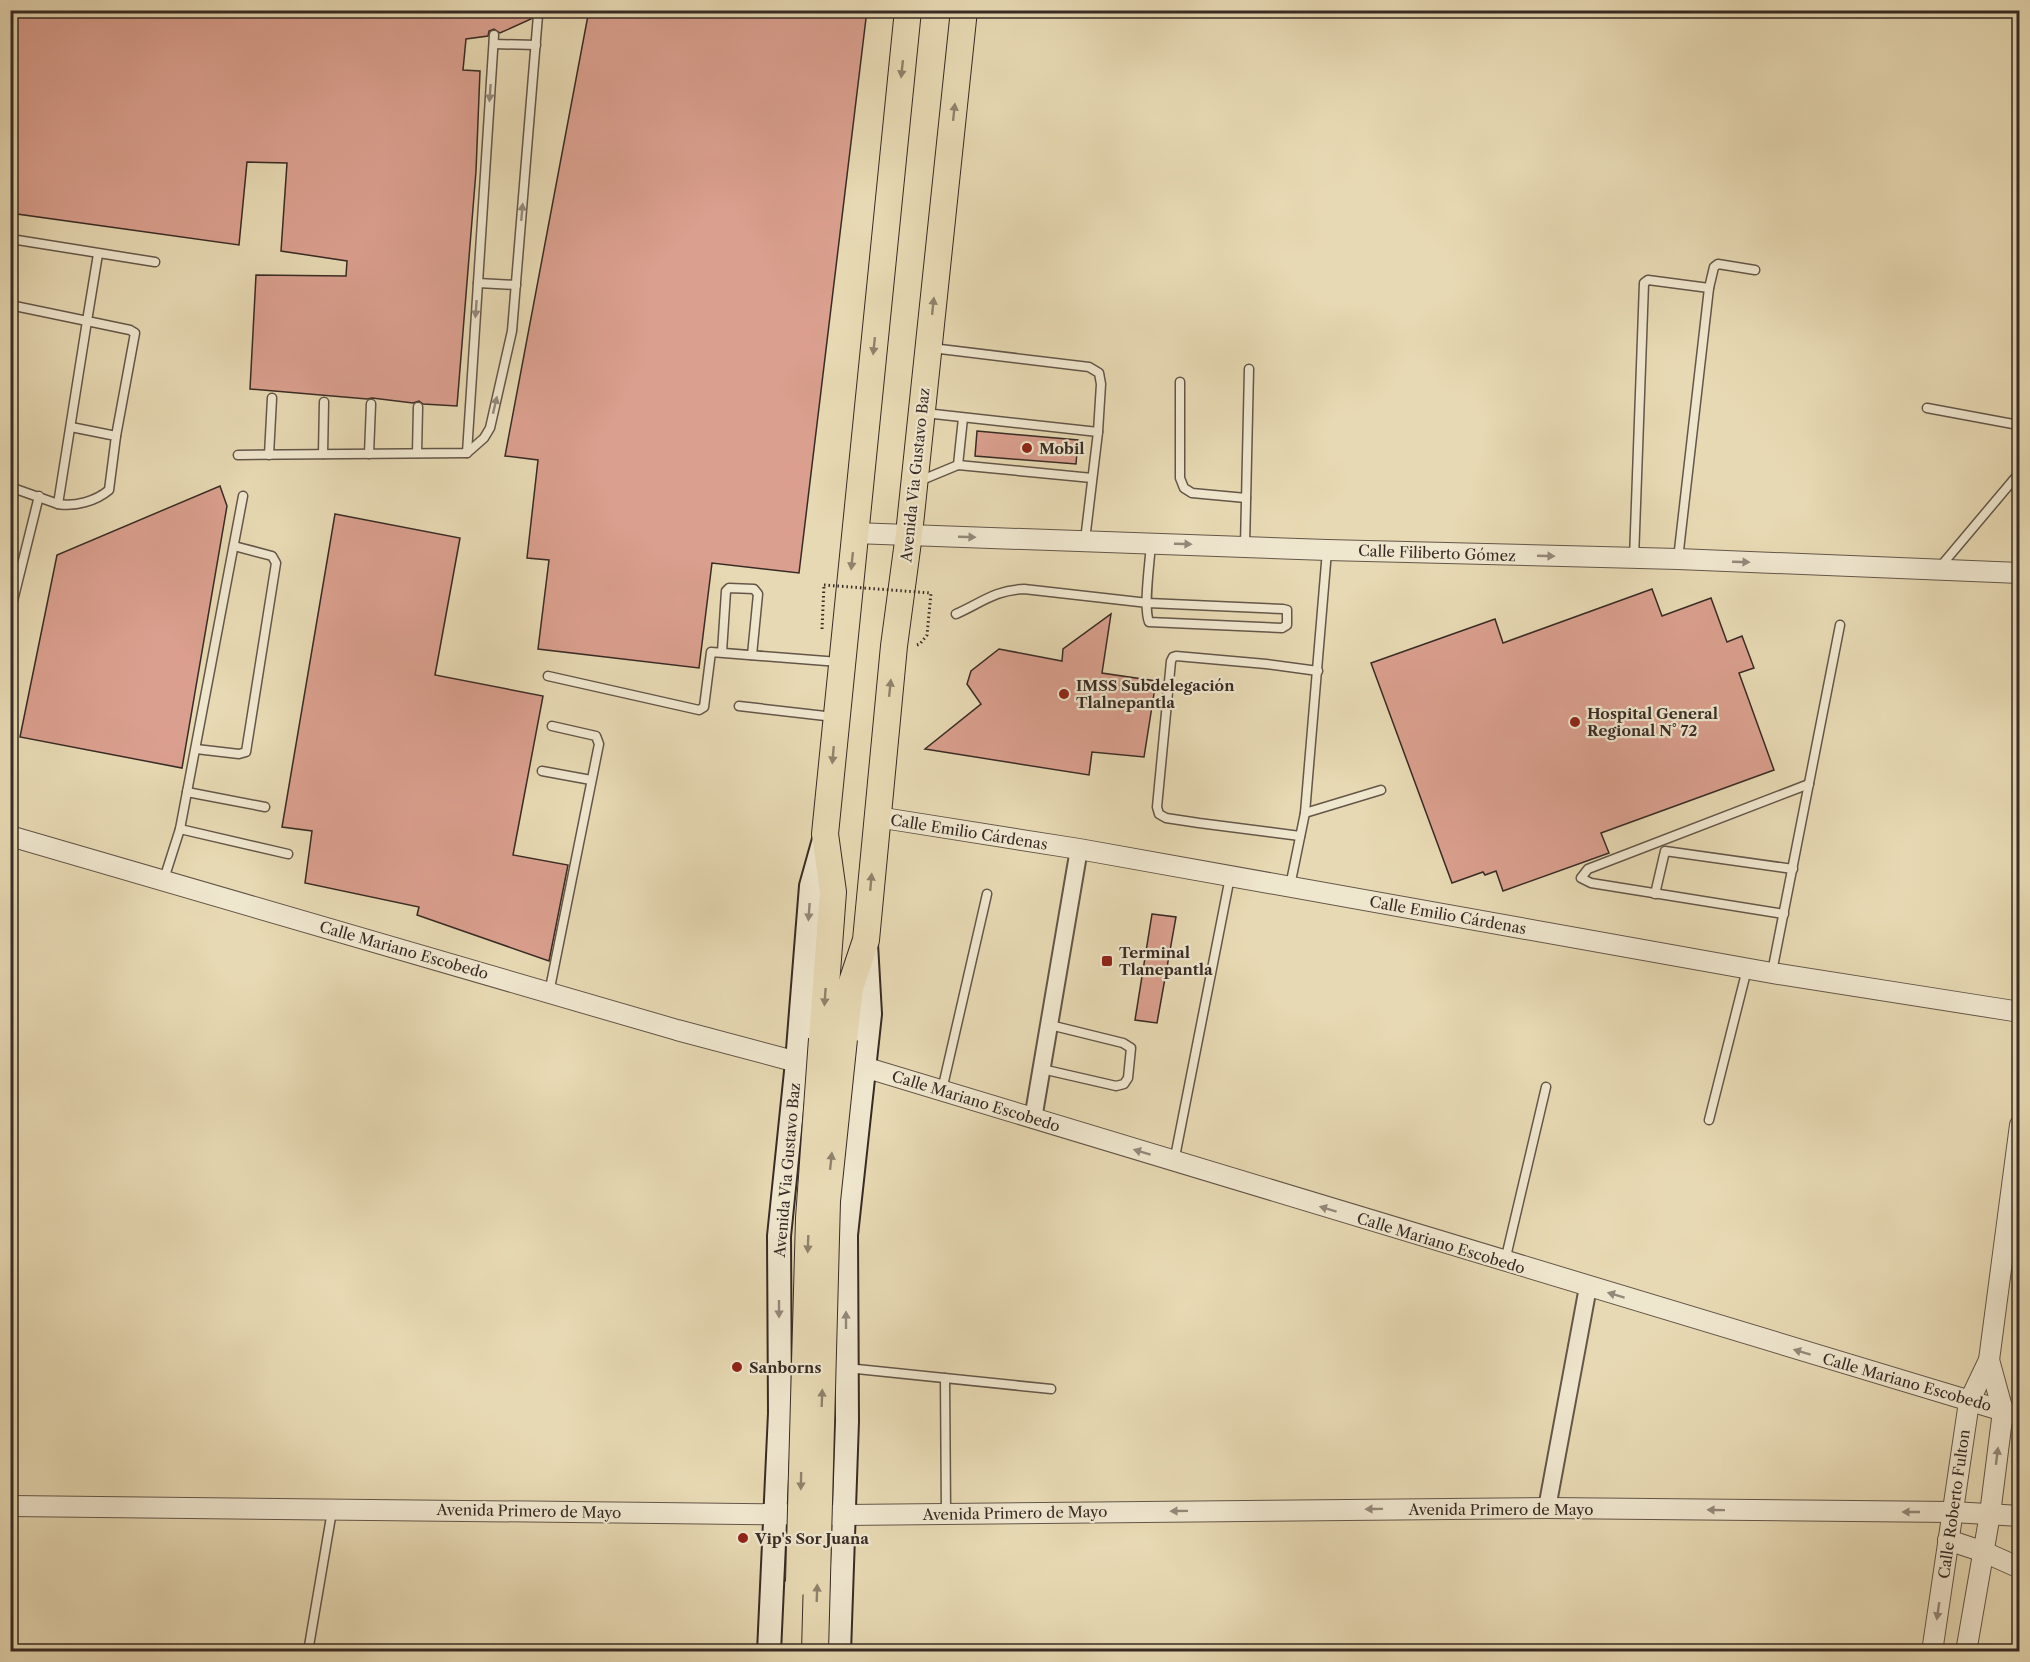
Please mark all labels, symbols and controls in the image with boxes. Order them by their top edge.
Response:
one-way arrow [897,59,907,78]
one-way arrow [486,84,495,103]
one-way arrow [949,103,958,122]
one-way arrow [517,203,527,222]
one-way arrow [928,296,938,315]
one-way arrow [471,300,481,319]
one-way arrow [869,337,879,356]
street label: Avenida Via Gustavo Baz [896,387,934,564]
one-way arrow [491,395,500,414]
place label: Mobil [1039,439,1085,458]
marker: Mobil [1020,441,1034,455]
one-way arrow [958,532,977,541]
one-way arrow [1174,540,1193,549]
street label: Calle Filiberto Gómez [1358,541,1516,565]
one-way arrow [847,552,857,571]
one-way arrow [1537,552,1556,561]
one-way arrow [1731,557,1750,566]
place label: IMSS Subdelegación Tlalnepantla [1076,676,1235,712]
one-way arrow [885,678,895,697]
marker: IMSS Subdelegación Tlalnepantla [1057,687,1071,701]
place label: Hospital General Regional N° 72 [1587,704,1718,740]
marker: Hospital General Regional N° 72 [1568,715,1582,729]
one-way arrow [828,746,838,765]
street label: Calle Emilio Cárdenas [889,810,1049,854]
one-way arrow [866,872,876,891]
street label: Calle Emilio Cárdenas [1368,892,1528,938]
one-way arrow [804,902,813,921]
street label: Calle Mariano Escobedo [317,917,491,983]
place label: Terminal Tlanepantla [1119,943,1213,979]
marker: Terminal Tlanepantla [1100,954,1114,968]
one-way arrow [820,987,830,1006]
street label: Calle Mariano Escobedo [890,1066,1062,1136]
street label: Avenida Via Gustavo Baz [770,1082,804,1259]
one-way arrow [1133,1147,1151,1156]
one-way arrow [826,1152,836,1171]
one-way arrow [1319,1204,1337,1213]
street label: Calle Mariano Escobedo [1355,1208,1527,1278]
one-way arrow [803,1235,813,1254]
one-way arrow [1607,1290,1625,1299]
one-way arrow [774,1299,784,1318]
one-way arrow [841,1311,851,1330]
one-way arrow [1793,1347,1811,1356]
street label: Calle Mariano Escobedo [1820,1349,1994,1415]
place label: Sanborns [749,1358,821,1377]
marker: Sanborns [730,1360,744,1374]
one-way arrow [818,1389,827,1408]
street label: Calle Roberto Fulton [1934,1428,1974,1580]
one-way arrow [1993,1446,2002,1465]
one-way arrow [797,1472,806,1491]
street label: Avenida Primero de Mayo [435,1500,622,1522]
street label: Avenida Primero de Mayo [1408,1500,1593,1519]
street label: Avenida Primero de Mayo [921,1502,1108,1524]
one-way arrow [1364,1505,1383,1514]
one-way arrow [1706,1505,1725,1515]
one-way arrow [1169,1507,1188,1516]
one-way arrow [1901,1507,1920,1517]
place label: Vip's Sor Juana [754,1529,869,1548]
marker: Vip's Sor Juana [736,1531,750,1545]
one-way arrow [812,1584,821,1603]
one-way arrow [1933,1602,1942,1621]

